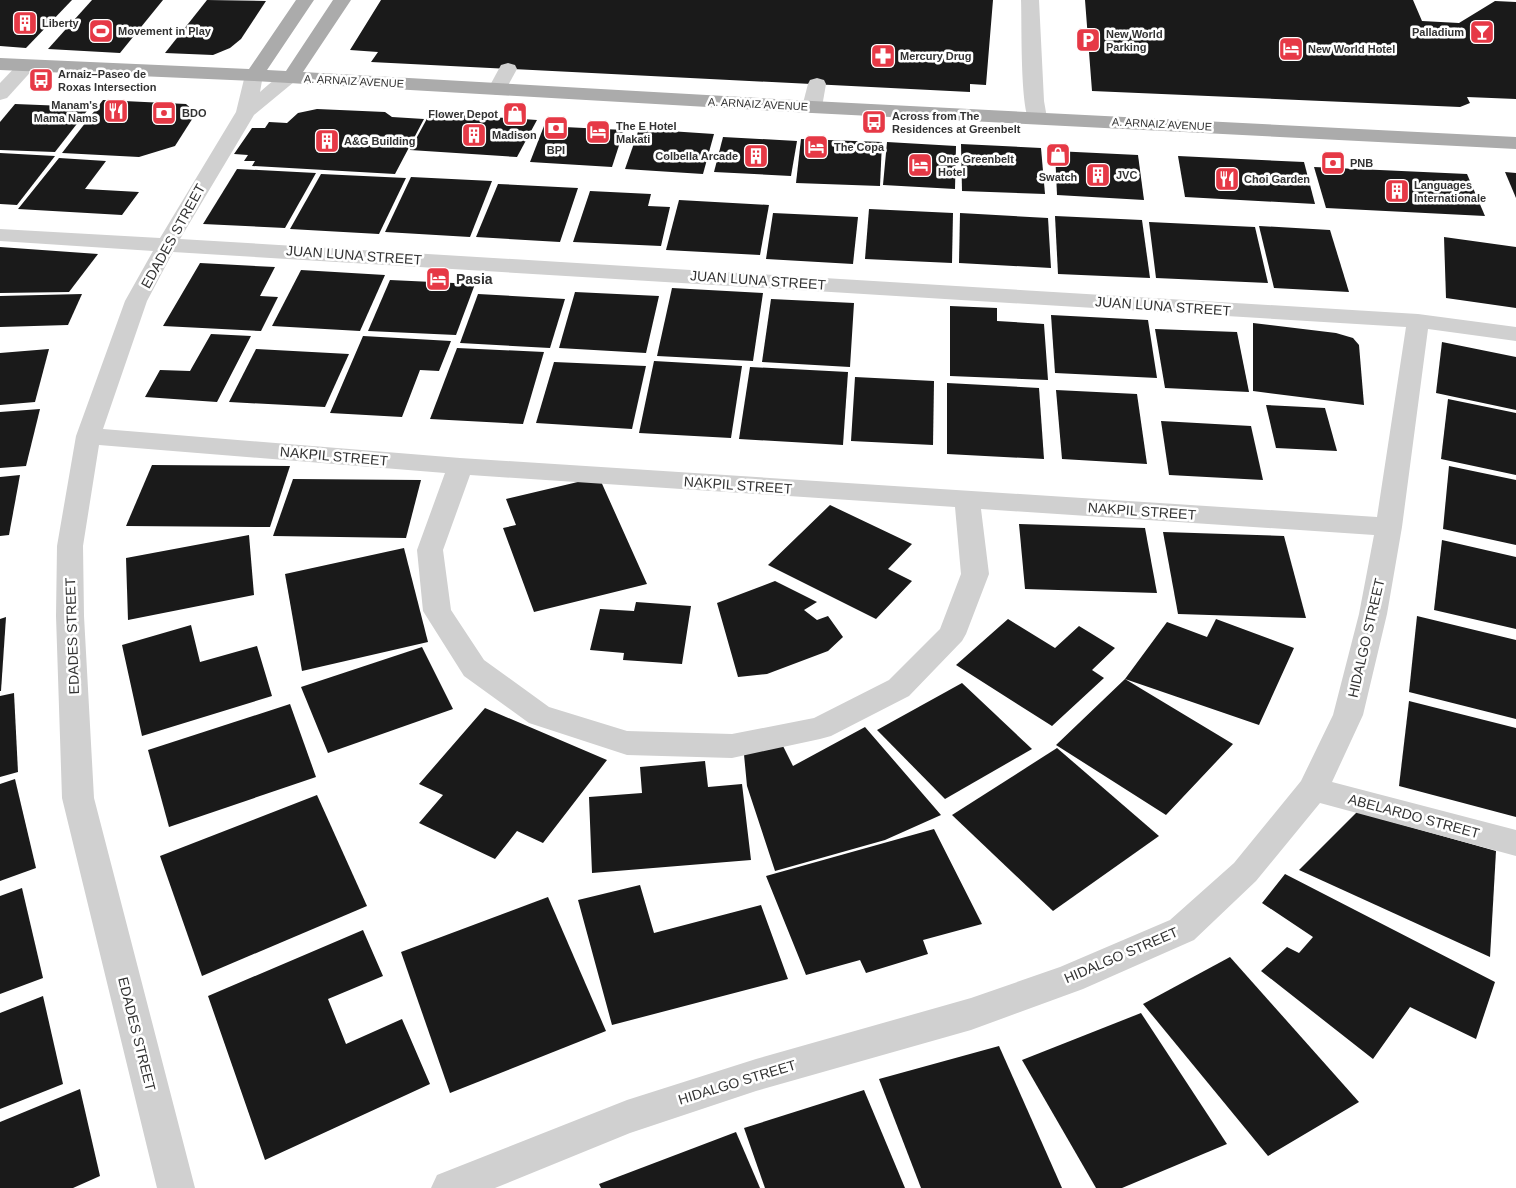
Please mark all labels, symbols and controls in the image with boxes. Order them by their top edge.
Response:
building icon: Liberty [12,10,38,36]
place label: Liberty [42,17,80,29]
sports icon: Movement in Play [88,18,114,44]
bar icon: Palladium [1469,19,1495,45]
place label: Movement in Play [118,25,212,37]
place label: Palladium [1412,26,1464,38]
parking icon: New World Parking [1075,27,1101,53]
place label: New World Parking [1106,28,1163,53]
hotel icon: New World Hotel [1278,36,1304,62]
pharmacy icon: Mercury Drug [870,43,896,69]
place label: New World Hotel [1308,43,1395,55]
place label: Mercury Drug [900,50,972,62]
bus stop icon: Arnaiz–Paseo de Roxas Intersection [28,67,54,93]
place label: Arnaiz–Paseo de Roxas Intersection [58,68,157,93]
street label: A. ARNAIZ AVENUE [304,72,404,90]
street label: A. ARNAIZ AVENUE [708,95,808,113]
restaurant icon: Manam's Mama Nams [103,98,129,124]
place label: Manam's Mama Nams [34,99,98,124]
bank icon: BDO [151,100,177,126]
shop icon: Flower Depot [502,101,528,127]
place label: BDO [182,107,207,119]
place label: Flower Depot [428,108,498,120]
bus stop icon: Across from The Residences at Greenbelt [861,109,887,135]
place label: Across from The Residences at Greenbelt [892,110,1021,135]
bank icon: BPI [543,115,569,141]
street label: A. ARNAIZ AVENUE [1112,115,1212,133]
hotel icon: The E Hotel Makati [585,119,611,145]
place label: The E Hotel Makati [616,120,677,145]
building icon: Madison [461,122,487,148]
building icon: A&G Building [314,128,340,154]
place label: Madison [492,129,537,141]
hotel icon: The Copa [803,134,829,160]
place label: A&G Building [344,135,416,147]
place label: The Copa [834,141,885,153]
shop icon: Swatch [1045,142,1071,168]
building icon: Colbella Arcade [743,143,769,169]
place label: BPI [547,144,565,156]
place label: Colbella Arcade [655,150,738,162]
bank icon: PNB [1320,150,1346,176]
hotel icon: One Greenbelt Hotel [907,152,933,178]
place label: One Greenbelt Hotel [938,153,1014,178]
place label: PNB [1350,157,1373,169]
building icon: JVC [1085,162,1111,188]
restaurant icon: Choi Garden [1214,166,1240,192]
place label: JVC [1116,169,1137,181]
place label: Swatch [1039,171,1078,183]
place label: Choi Garden [1244,173,1310,185]
building icon: Languages Internationale [1384,178,1410,204]
place label: Languages Internationale [1414,179,1486,204]
street label: EDADES STREET [138,181,208,291]
street label: JUAN LUNA STREET [286,242,423,268]
hotel icon: Pasia [425,266,451,292]
street label: JUAN LUNA STREET [690,267,827,293]
place label: Pasia [456,271,493,287]
street label: JUAN LUNA STREET [1095,293,1232,319]
street label: NAKPIL STREET [279,443,389,469]
street label: NAKPIL STREET [683,473,793,497]
street label: NAKPIL STREET [1087,499,1197,523]
street label: HIDALGO STREET [1344,576,1388,699]
street label: EDADES STREET [62,577,82,695]
street label: ABELARDO STREET [1347,791,1482,841]
street label: HIDALGO STREET [1062,924,1181,986]
street label: EDADES STREET [115,975,159,1093]
street label: HIDALGO STREET [676,1056,798,1108]

